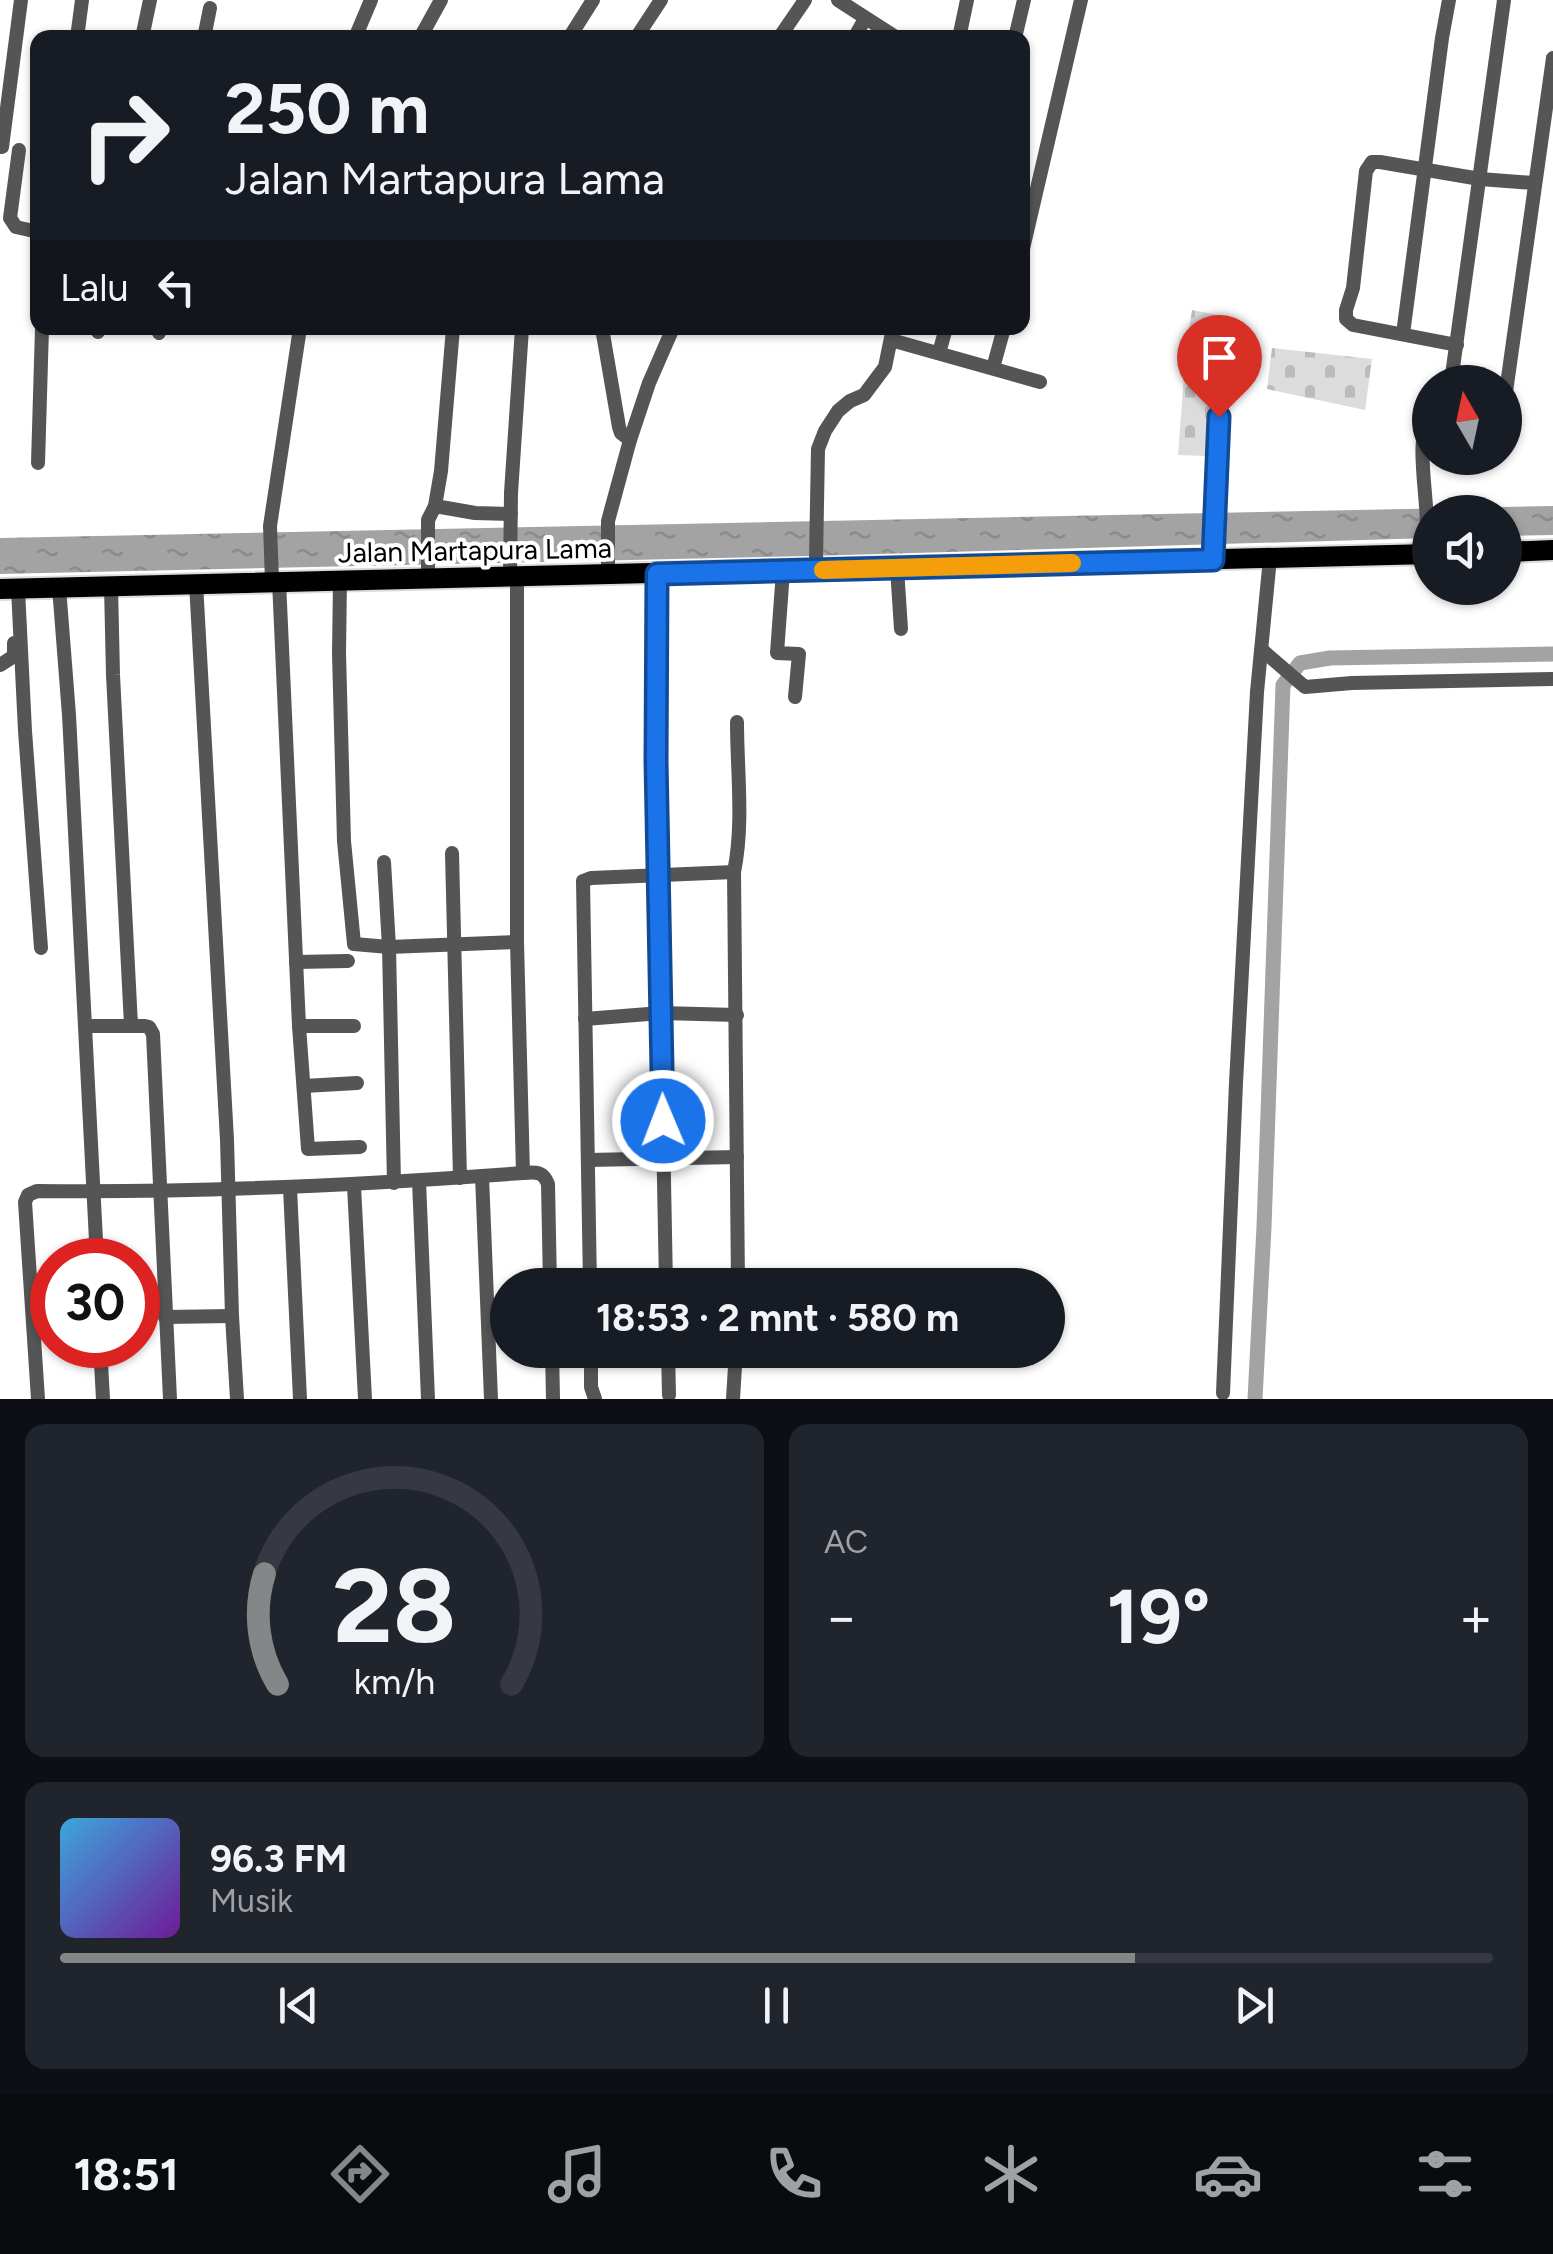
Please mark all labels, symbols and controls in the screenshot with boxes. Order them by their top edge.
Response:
text: 250 m [225,66,429,151]
icon: right [60,70,190,200]
text: Jalan Martapura Lama [225,151,665,205]
icon: left [149,260,204,315]
text: Lalu [60,265,129,311]
pin [1177,315,1262,418]
icon: arrive [1192,330,1247,385]
north arrow [1412,365,1522,475]
map controls [1412,365,1522,605]
button: sound [1412,495,1522,605]
street label: Jalan Martapura Lama [338,531,612,569]
position arrow [611,1069,715,1173]
speed limit sign: 30 [30,1238,160,1368]
text: 18:53 · 2 mnt · 580 m [596,1295,959,1341]
text: AC [824,1523,868,1561]
text: 28 [333,1543,456,1668]
text: 19° [1107,1572,1210,1662]
text: − [824,1584,858,1650]
text: + [1459,1584,1493,1650]
text: km/h [354,1660,435,1703]
text: 96.3 FM [210,1836,347,1882]
text: Musik [210,1882,293,1920]
icon: previous [271,1978,326,2033]
icon: pause [749,1978,804,2033]
icon: next [1227,1978,1282,2033]
icon: directions [325,2139,395,2209]
icon: music [542,2139,612,2209]
icon: phone [759,2139,829,2209]
icon: climate [976,2139,1046,2209]
icon: car [1193,2139,1263,2209]
icon: filters [1410,2139,1480,2209]
text: 18:51 [73,2147,179,2201]

